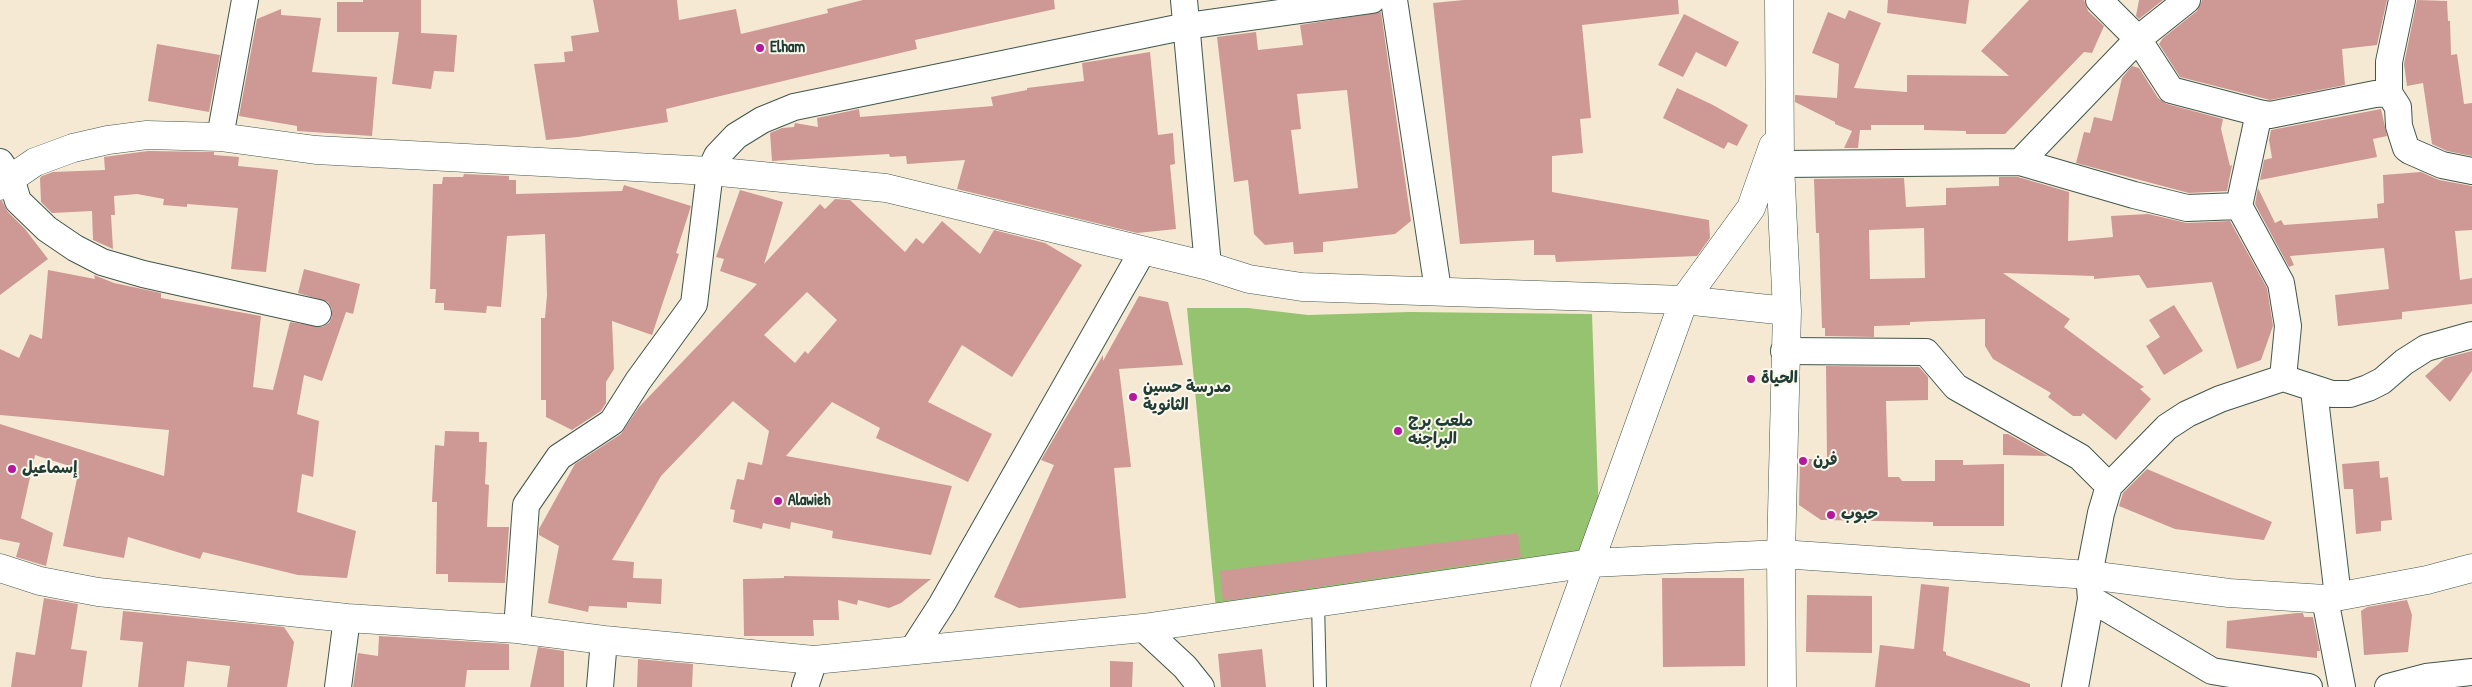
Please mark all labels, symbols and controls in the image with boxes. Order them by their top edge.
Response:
place label: Elham [770,38,805,58]
marker: Elham [754,42,766,54]
place label: الحياة [1761,369,1798,389]
marker: الحياة [1745,373,1757,385]
place label: مدرسة حسين الثانوية [1143,378,1231,416]
marker: مدرسة حسين الثانوية [1127,391,1139,403]
place label: ملعب برج البراجنه [1408,412,1473,450]
marker: ملعب برج البراجنه [1392,425,1404,437]
place label: فرن [1813,451,1837,471]
marker: فرن [1797,455,1809,467]
place label: إسماعيل [22,459,77,479]
marker: إسماعيل [6,463,18,475]
place label: Alawieh [788,491,830,511]
marker: Alawieh [772,495,784,507]
place label: حبوب [1841,505,1878,525]
marker: حبوب [1825,509,1837,521]

